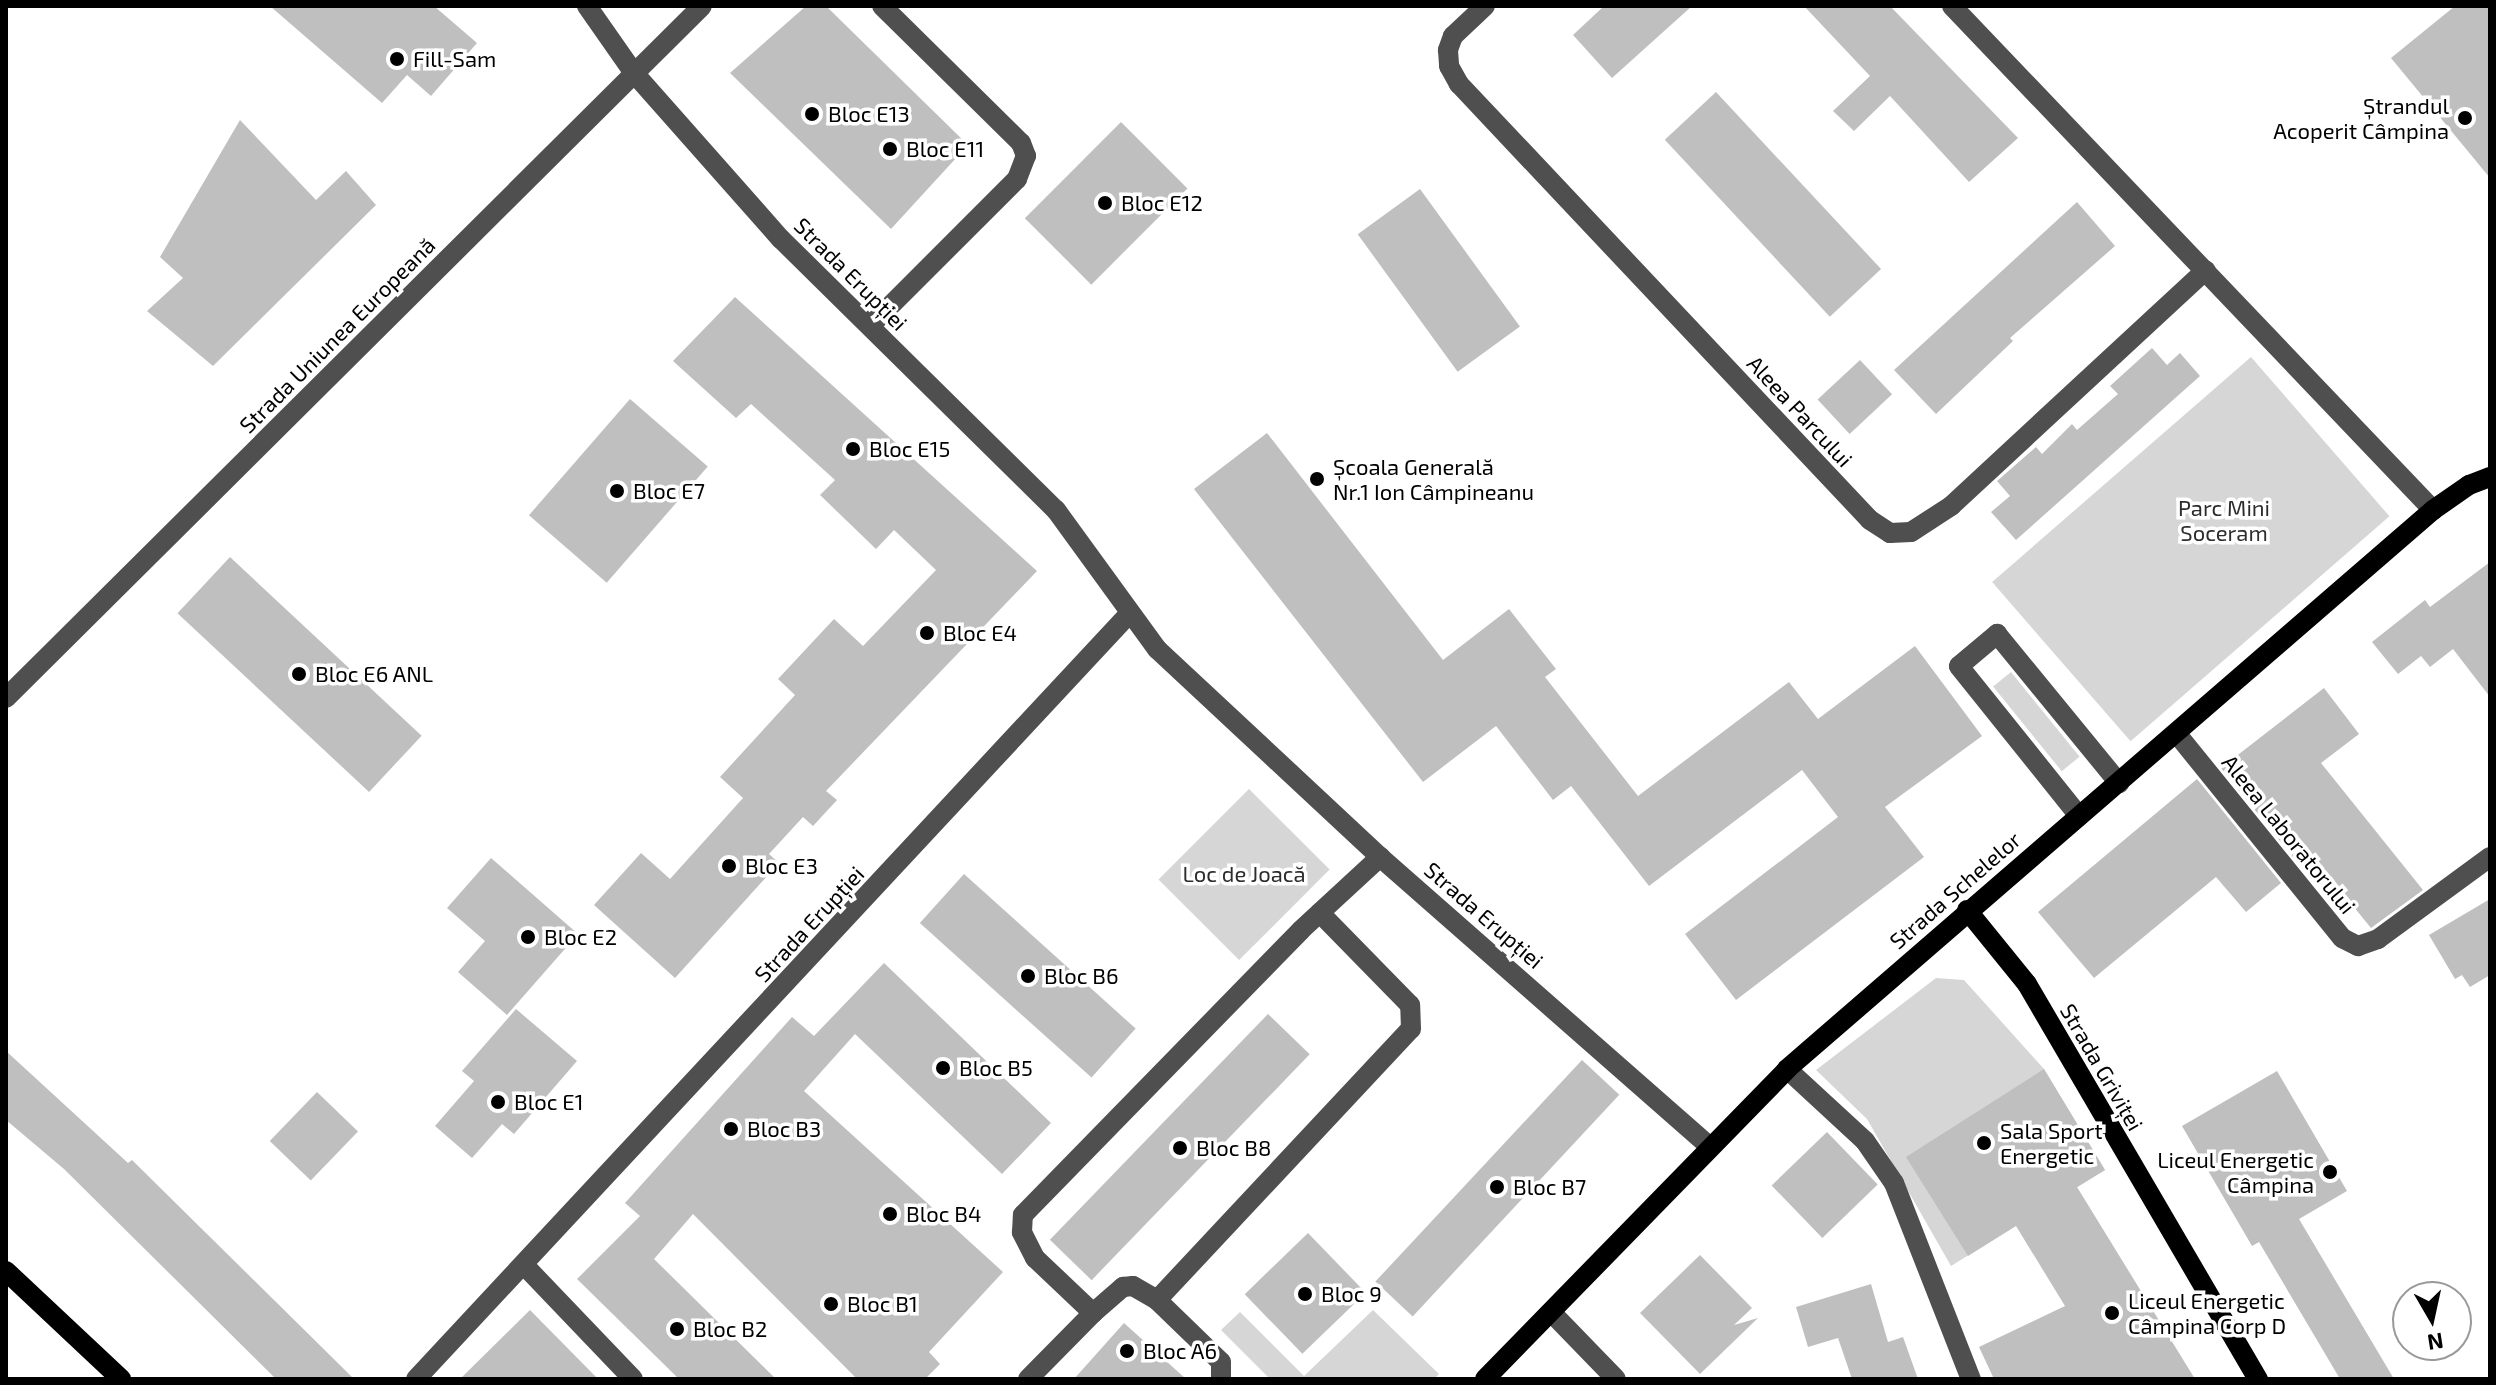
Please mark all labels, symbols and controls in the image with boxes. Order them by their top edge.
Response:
place label: Fill-Sam [413,46,496,72]
marker: Fill-Sam [388,50,406,68]
place label: Ștrandul Acoperit Câmpina [2273,92,2449,144]
place label: Bloc E13 [828,101,910,127]
marker: Bloc E13 [803,105,821,123]
marker: Ștrandul Acoperit Câmpina [2456,109,2474,127]
place label: Bloc E11 [906,136,984,162]
marker: Bloc E11 [881,140,899,158]
place label: Bloc E12 [1121,190,1203,216]
marker: Bloc E12 [1096,194,1114,212]
street label: Strada Erupției [789,212,913,336]
street label: Strada Uniunea Europeană [234,232,440,438]
street label: Aleea Parcului [1742,350,1858,472]
place label: Bloc E15 [869,436,950,462]
marker: Bloc E15 [844,440,862,458]
place label: Școala Generală Nr.1 Ion Câmpineanu [1333,453,1534,504]
marker: Școala Generală Nr.1 Ion Câmpineanu [1308,470,1326,488]
place label: Bloc E7 [633,478,705,504]
marker: Bloc E7 [608,482,626,500]
park label: Parc Mini Soceram [2178,494,2270,546]
place label: Bloc E4 [943,620,1017,646]
marker: Bloc E4 [918,624,936,642]
place label: Bloc E6 ANL [315,661,434,687]
marker: Bloc E6 ANL [290,665,308,683]
street label: Aleea Laboratorului [2217,749,2361,919]
street label: Strada Schelelor [1884,826,2026,954]
place label: Bloc E3 [745,853,818,879]
street label: Strada Erupției [1419,856,1549,974]
marker: Bloc E3 [720,857,738,875]
street label: Strada Erupției [749,861,869,987]
park label: Loc de Joacă [1182,861,1306,887]
place label: Bloc E2 [544,924,617,950]
marker: Bloc E2 [519,928,537,946]
place label: Bloc B6 [1044,963,1119,989]
marker: Bloc B6 [1019,967,1037,985]
street label: Strada Griviței [2055,999,2149,1135]
place label: Bloc B5 [959,1055,1033,1081]
marker: Bloc B5 [934,1059,952,1077]
place label: Bloc E1 [514,1089,583,1115]
marker: Bloc E1 [489,1093,507,1111]
place label: Bloc B3 [747,1116,821,1142]
place label: Sala Sport Energetic [2000,1117,2103,1168]
marker: Bloc B3 [722,1120,740,1138]
marker: Sala Sport Energetic [1975,1134,1993,1152]
place label: Bloc B8 [1196,1135,1271,1161]
marker: Bloc B8 [1171,1139,1189,1157]
place label: Liceul Energetic Câmpina [2157,1146,2314,1198]
marker: Liceul Energetic Câmpina [2321,1163,2339,1181]
place label: Bloc B7 [1513,1174,1586,1200]
marker: Bloc B7 [1488,1178,1506,1196]
place label: Bloc B4 [906,1201,982,1227]
marker: Bloc B4 [881,1205,899,1223]
place label: Bloc 9 [1321,1281,1382,1307]
north arrow [2392,1281,2472,1361]
marker: Bloc 9 [1296,1285,1314,1303]
place label: Liceul Energetic Câmpina Corp D [2128,1287,2286,1338]
place label: Bloc B1 [847,1291,918,1317]
marker: Bloc B1 [822,1295,840,1313]
marker: Liceul Energetic Câmpina Corp D [2103,1304,2121,1322]
place label: Bloc B2 [693,1316,767,1342]
marker: Bloc B2 [668,1320,686,1338]
text: N [2426,1329,2445,1357]
place label: Bloc A6 [1143,1338,1218,1364]
marker: Bloc A6 [1118,1342,1136,1360]

